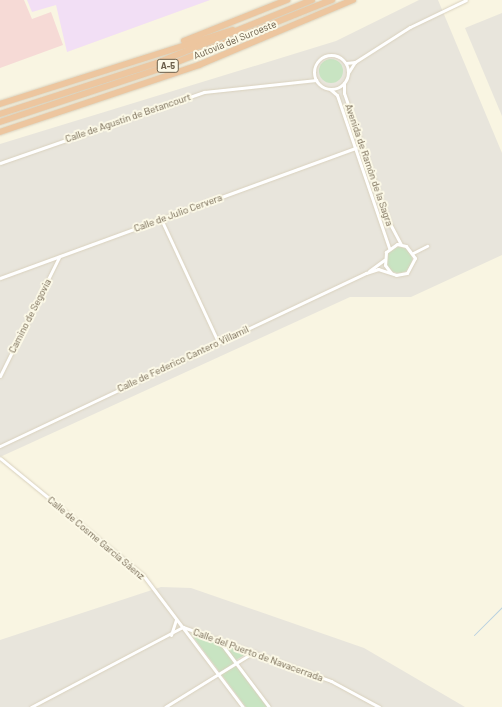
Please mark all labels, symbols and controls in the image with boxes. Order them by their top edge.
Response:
street label: Autovía del Suroeste [192,18,278,62]
road number: A-5 [156,59,180,73]
street label: Calle de Agustín de Betancourt [64,91,192,145]
street label: Avenida de Ramón de la Sagra [342,102,396,228]
street label: Calle de Julio Cervera [132,191,224,235]
street label: Camino de Segovia [6,277,54,355]
street label: Calle de Federico Cantero Villamil [115,323,251,395]
street label: Calle de Cosme García Sáenz [45,494,147,582]
street label: Calle del Puerto de Navacerrada [191,626,325,684]

